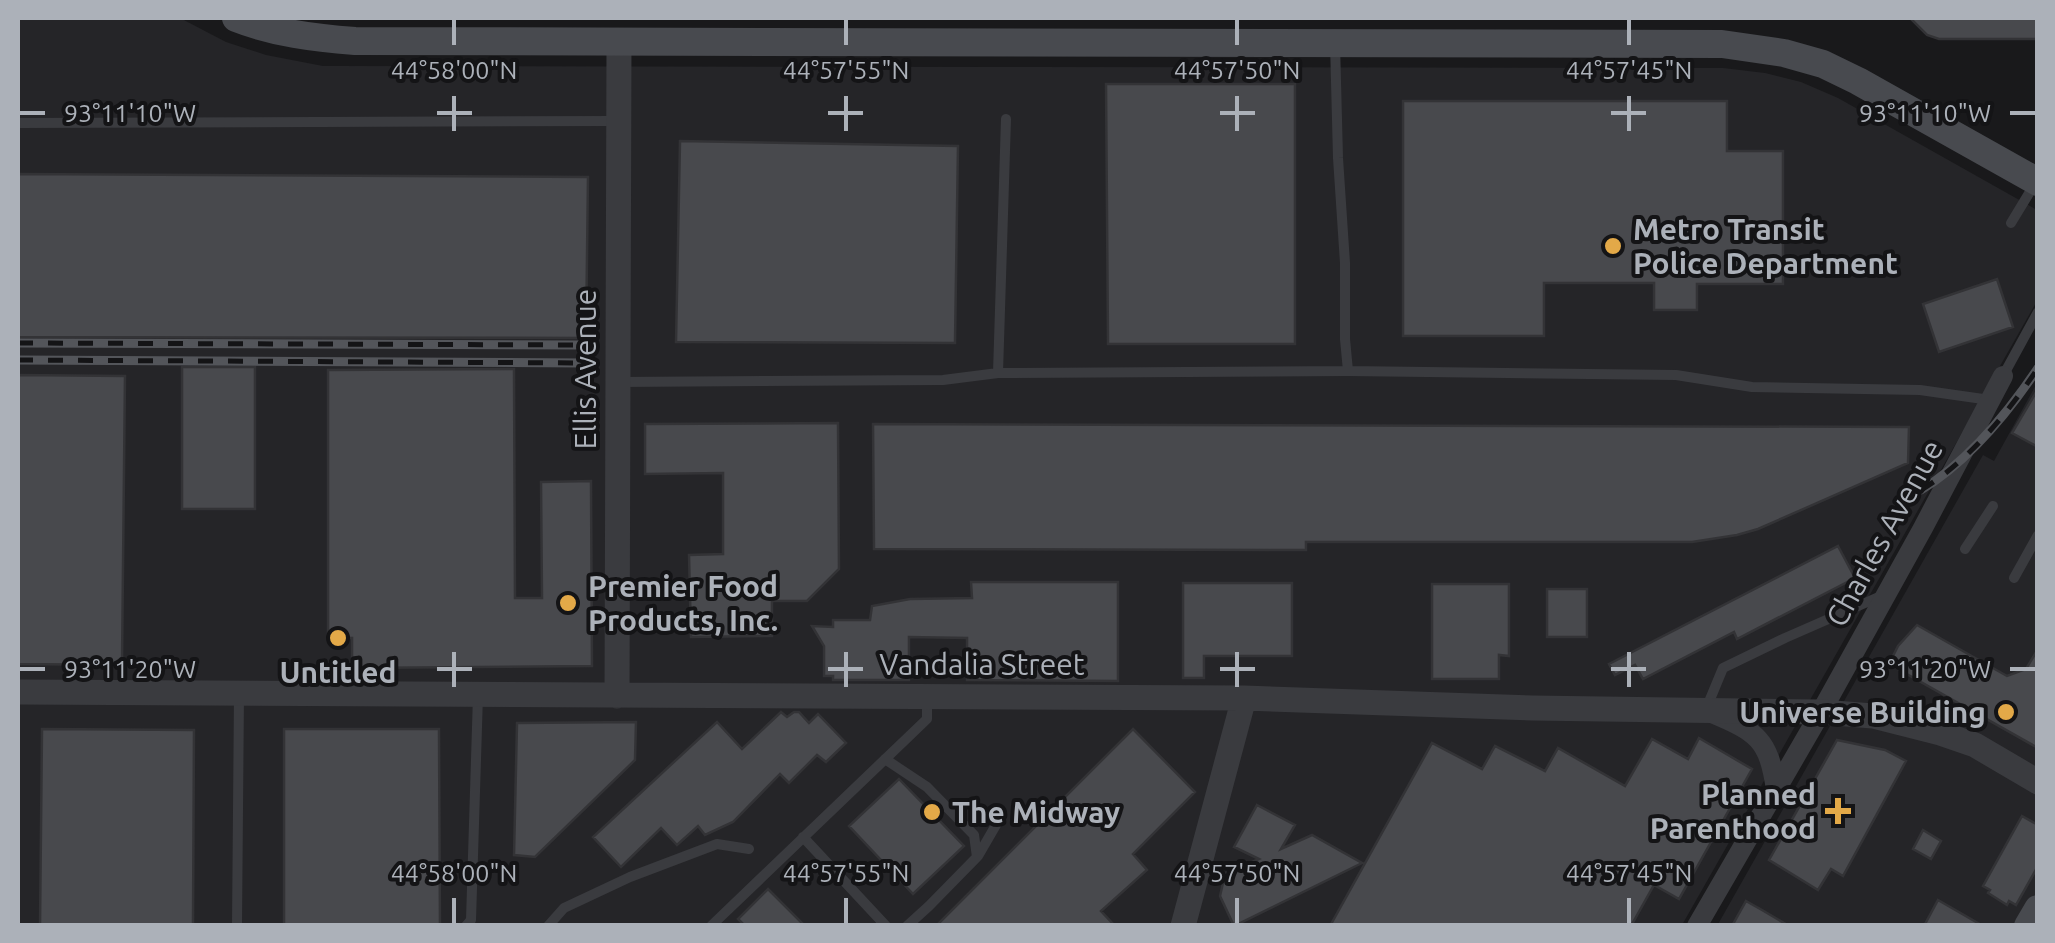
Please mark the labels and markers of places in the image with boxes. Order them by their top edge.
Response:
place label: Metro Transit Police Department [1633,212,1898,280]
marker: Metro Transit Police Department [1602,235,1624,257]
place label: Premier Food Products, Inc. [588,569,778,637]
marker: Premier Food Products, Inc. [557,592,579,614]
marker: Untitled [327,627,349,649]
place label: Untitled [279,655,397,689]
place label: Universe Building [1739,695,1986,729]
marker: Universe Building [1995,701,2017,723]
place label: Planned Parenthood [1650,777,1816,845]
place label: The Midway [952,795,1120,829]
marker: Planned Parenthood [1825,798,1851,824]
marker: The Midway [921,801,943,823]

